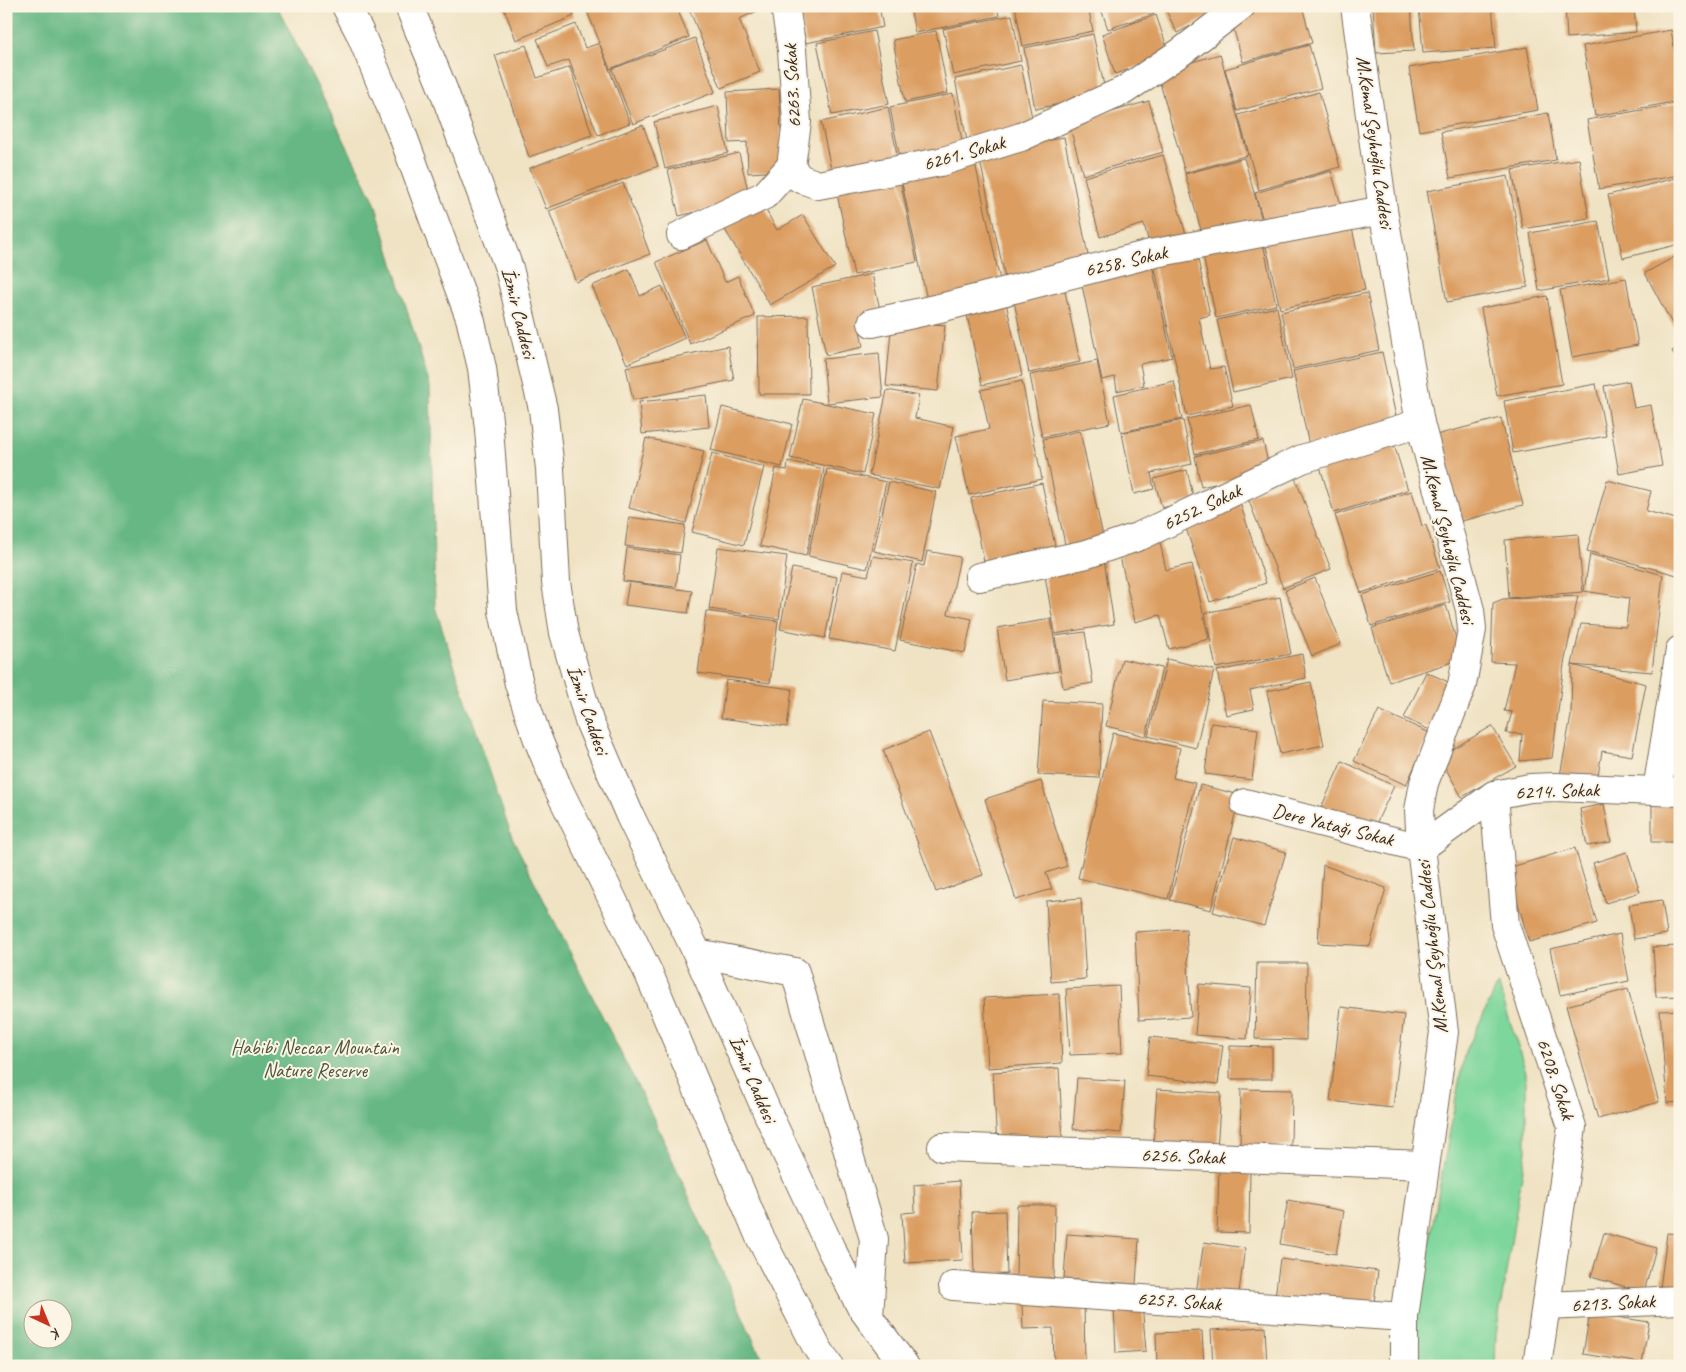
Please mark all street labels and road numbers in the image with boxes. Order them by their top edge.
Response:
street label: 6263. Sokak [777,42,807,129]
street label: M.Kemal Şeyhoğlu Caddesi [1351,54,1400,232]
street label: 6261. Sokak [920,129,1009,177]
street label: 6258. Sokak [1082,239,1171,283]
street label: İzmir Caddesi [496,265,543,363]
street label: M.Kemal Şeyhoğlu Caddesi [1415,452,1482,628]
street label: 6252. Sokak [1159,477,1247,536]
street label: İzmir Caddesi [561,662,616,760]
street label: 6214. Sokak [1515,777,1601,805]
street label: Dere Yatağı Sokak [1270,798,1398,853]
street label: M.Kemal Şeyhoğlu Caddesi [1410,857,1454,1035]
street label: İzmir Caddesi [723,1032,783,1129]
street label: 6208. Sokak [1531,1035,1581,1124]
street label: 6256. Sokak [1141,1142,1227,1170]
street label: 6257. Sokak [1136,1286,1223,1317]
street label: 6213. Sokak [1570,1288,1657,1318]

